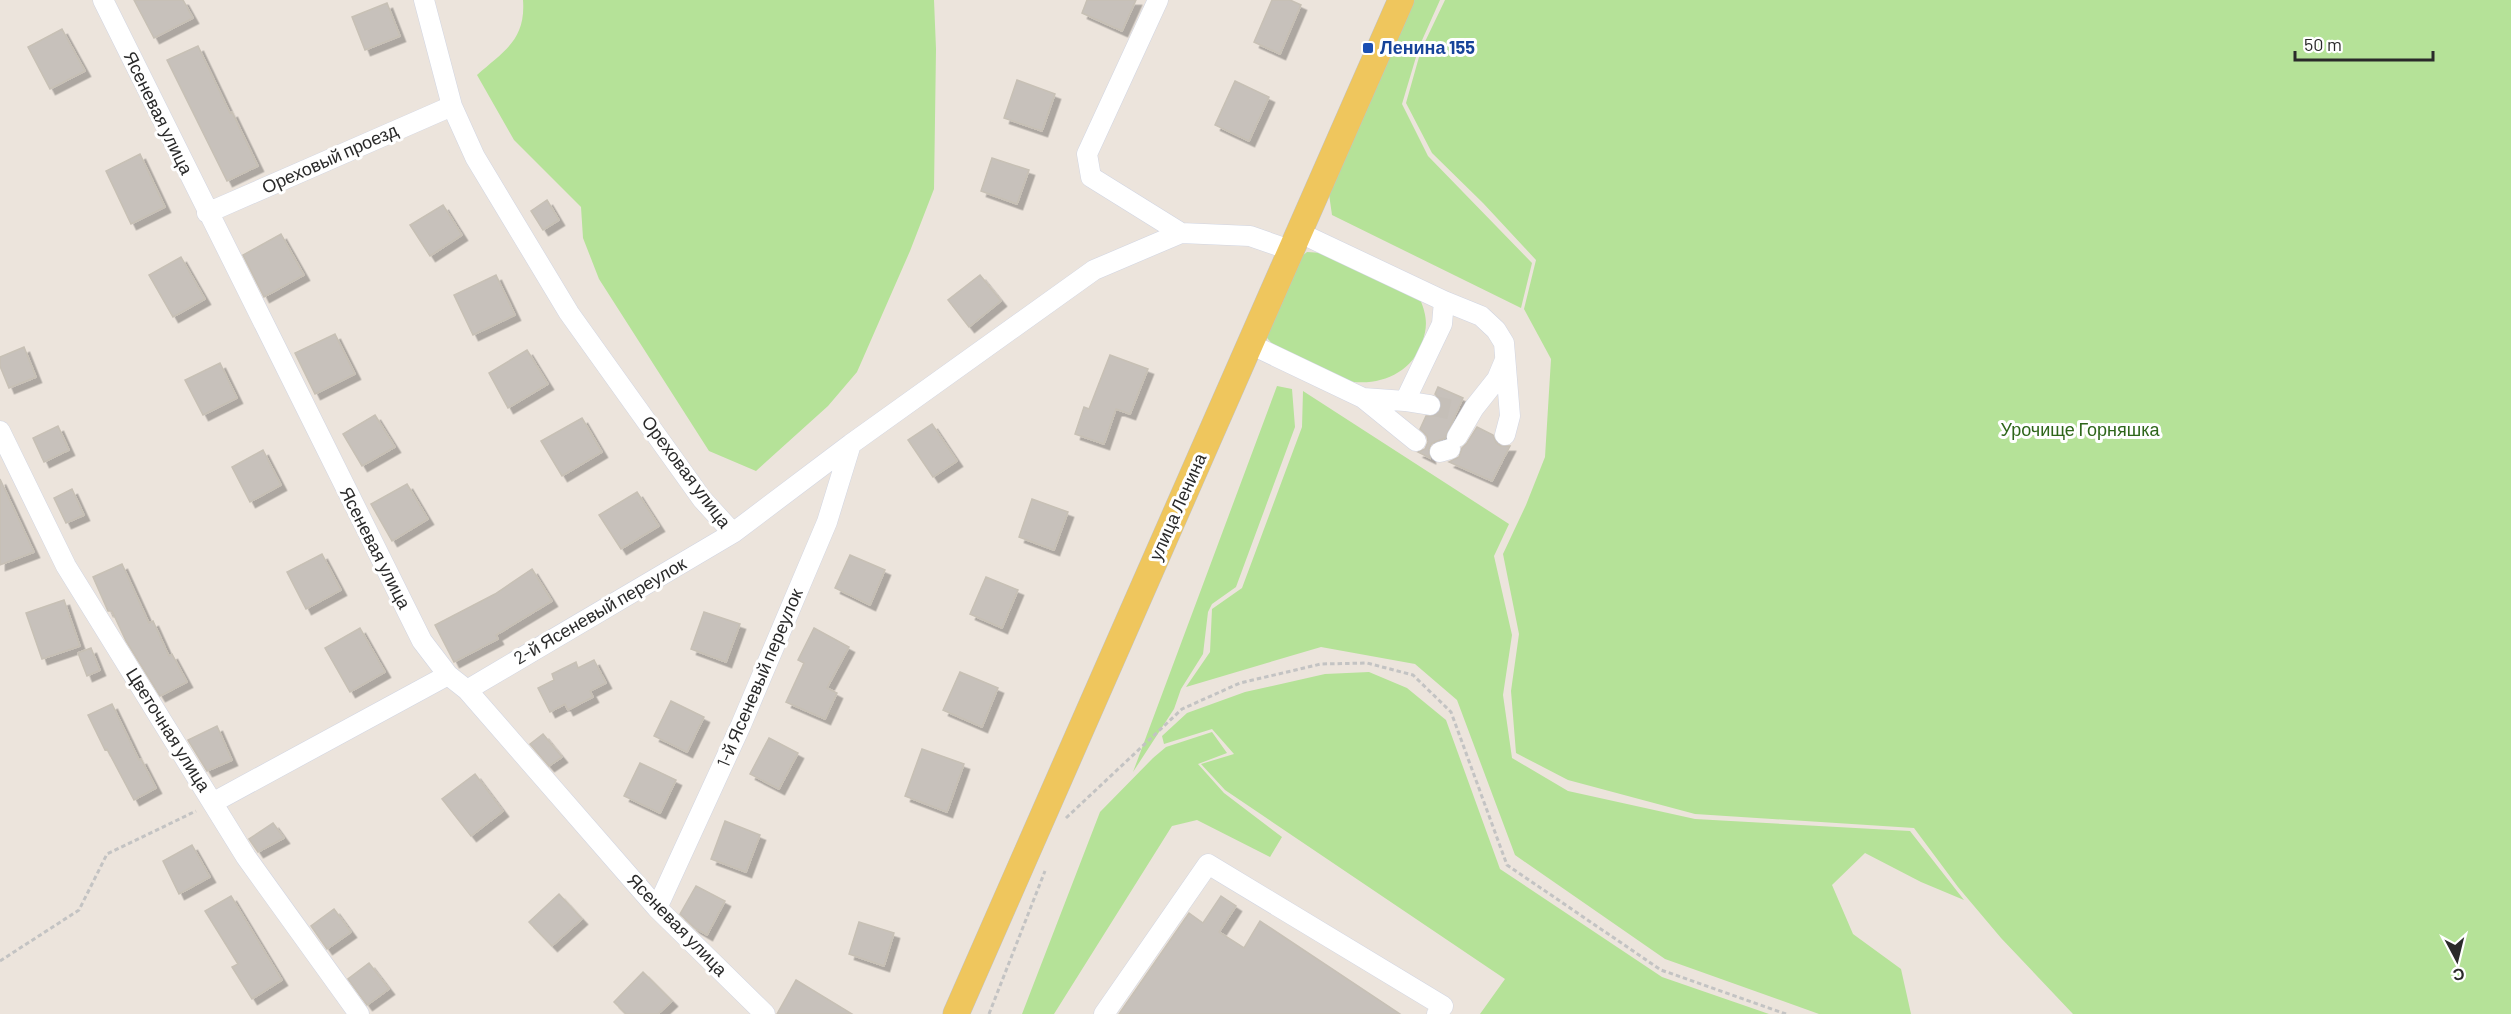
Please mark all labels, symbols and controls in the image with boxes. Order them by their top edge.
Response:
scale bar [2295,24,2433,62]
text: 50 m [2304,33,2342,55]
place label: Ленина 155 [1380,36,1475,58]
marker: Ленина 155 [1361,41,1375,55]
street label: Ясеневая улица [120,47,199,179]
street label: Ореховый проезд [258,118,401,198]
street label: Ореховая улица [637,411,737,533]
park label: Урочище Горняшка [2001,418,2160,440]
street label: улица Ленина [1144,449,1211,564]
street label: Ясеневая улица [336,483,417,613]
street label: 2-й Ясеневый переулок [509,552,690,668]
street label: 1-й Ясеневый переулок [711,585,807,770]
street label: Цветочная улица [122,663,216,796]
street label: Ясеневая улица [623,868,733,981]
north arrow [2427,930,2487,990]
text: С [2452,965,2466,986]

